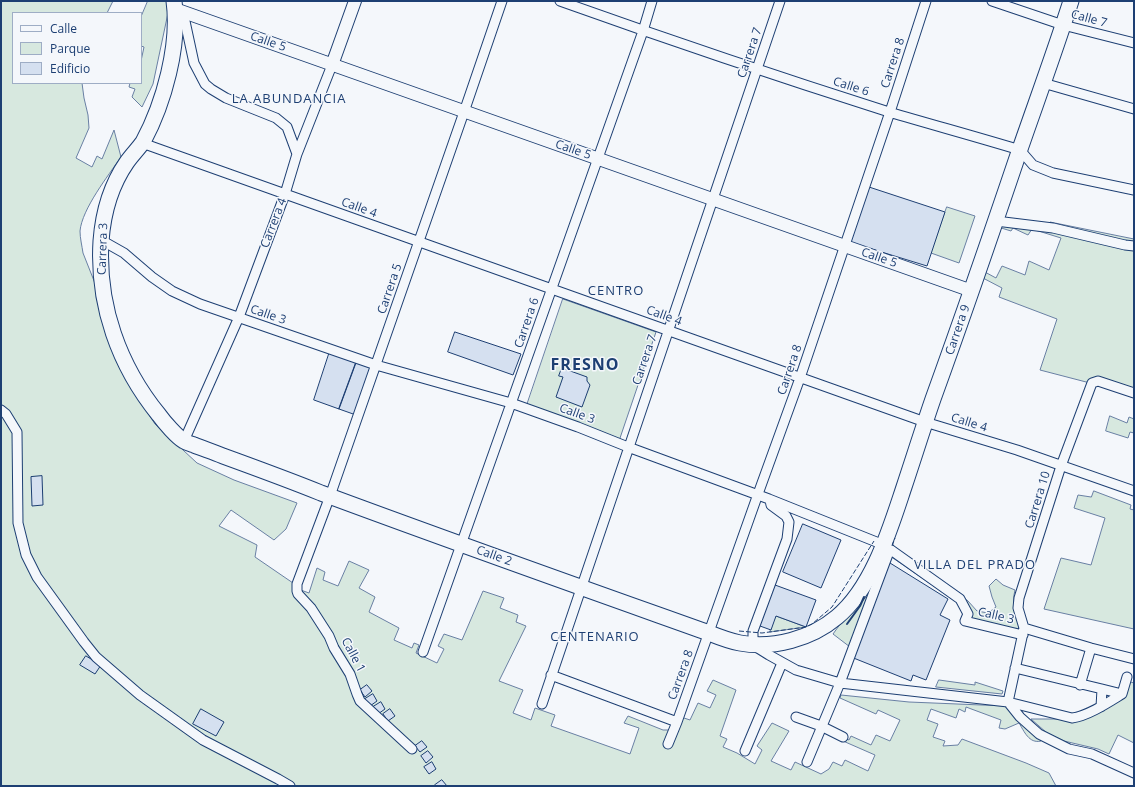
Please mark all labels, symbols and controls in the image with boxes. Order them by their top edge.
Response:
street label: Calle 7 [1069,7,1109,31]
legend [12,12,142,84]
text: Calle [50,20,77,37]
street label: Carrera 7 [735,26,765,80]
street label: Calle 5 [248,29,288,55]
street label: Carrera 8 [878,36,908,90]
text: Parque [50,40,90,57]
text: Edificio [50,60,90,77]
street label: Calle 6 [831,74,871,100]
district label: LA ABUNDANCIA [232,91,346,107]
street label: Calle 5 [553,137,593,163]
street label: Calle 4 [339,195,379,221]
street label: Carrera 4 [258,196,290,250]
street label: Carrera 3 [95,223,111,275]
street label: Calle 5 [859,245,899,271]
street label: Carrera 5 [375,262,405,316]
district label: CENTRO [588,283,644,299]
street label: Carrera 6 [512,296,542,350]
street label: Calle 3 [248,302,288,328]
street label: Calle 4 [644,303,684,329]
street label: Carrera 9 [943,303,973,357]
street label: Carrera 7 [630,333,660,387]
street label: Carrera 8 [775,343,805,397]
district label: FRESNO [551,355,619,375]
street label: Calle 3 [557,401,597,427]
street label: Calle 4 [949,411,989,435]
street label: Carrera 10 [1022,470,1054,530]
street label: Calle 2 [474,543,514,569]
district label: VILLA DEL PRADO [914,557,1036,573]
street label: Calle 3 [976,605,1016,627]
district label: CENTENARIO [550,629,640,645]
street label: Calle 1 [338,635,368,675]
street label: Carrera 8 [665,648,697,702]

